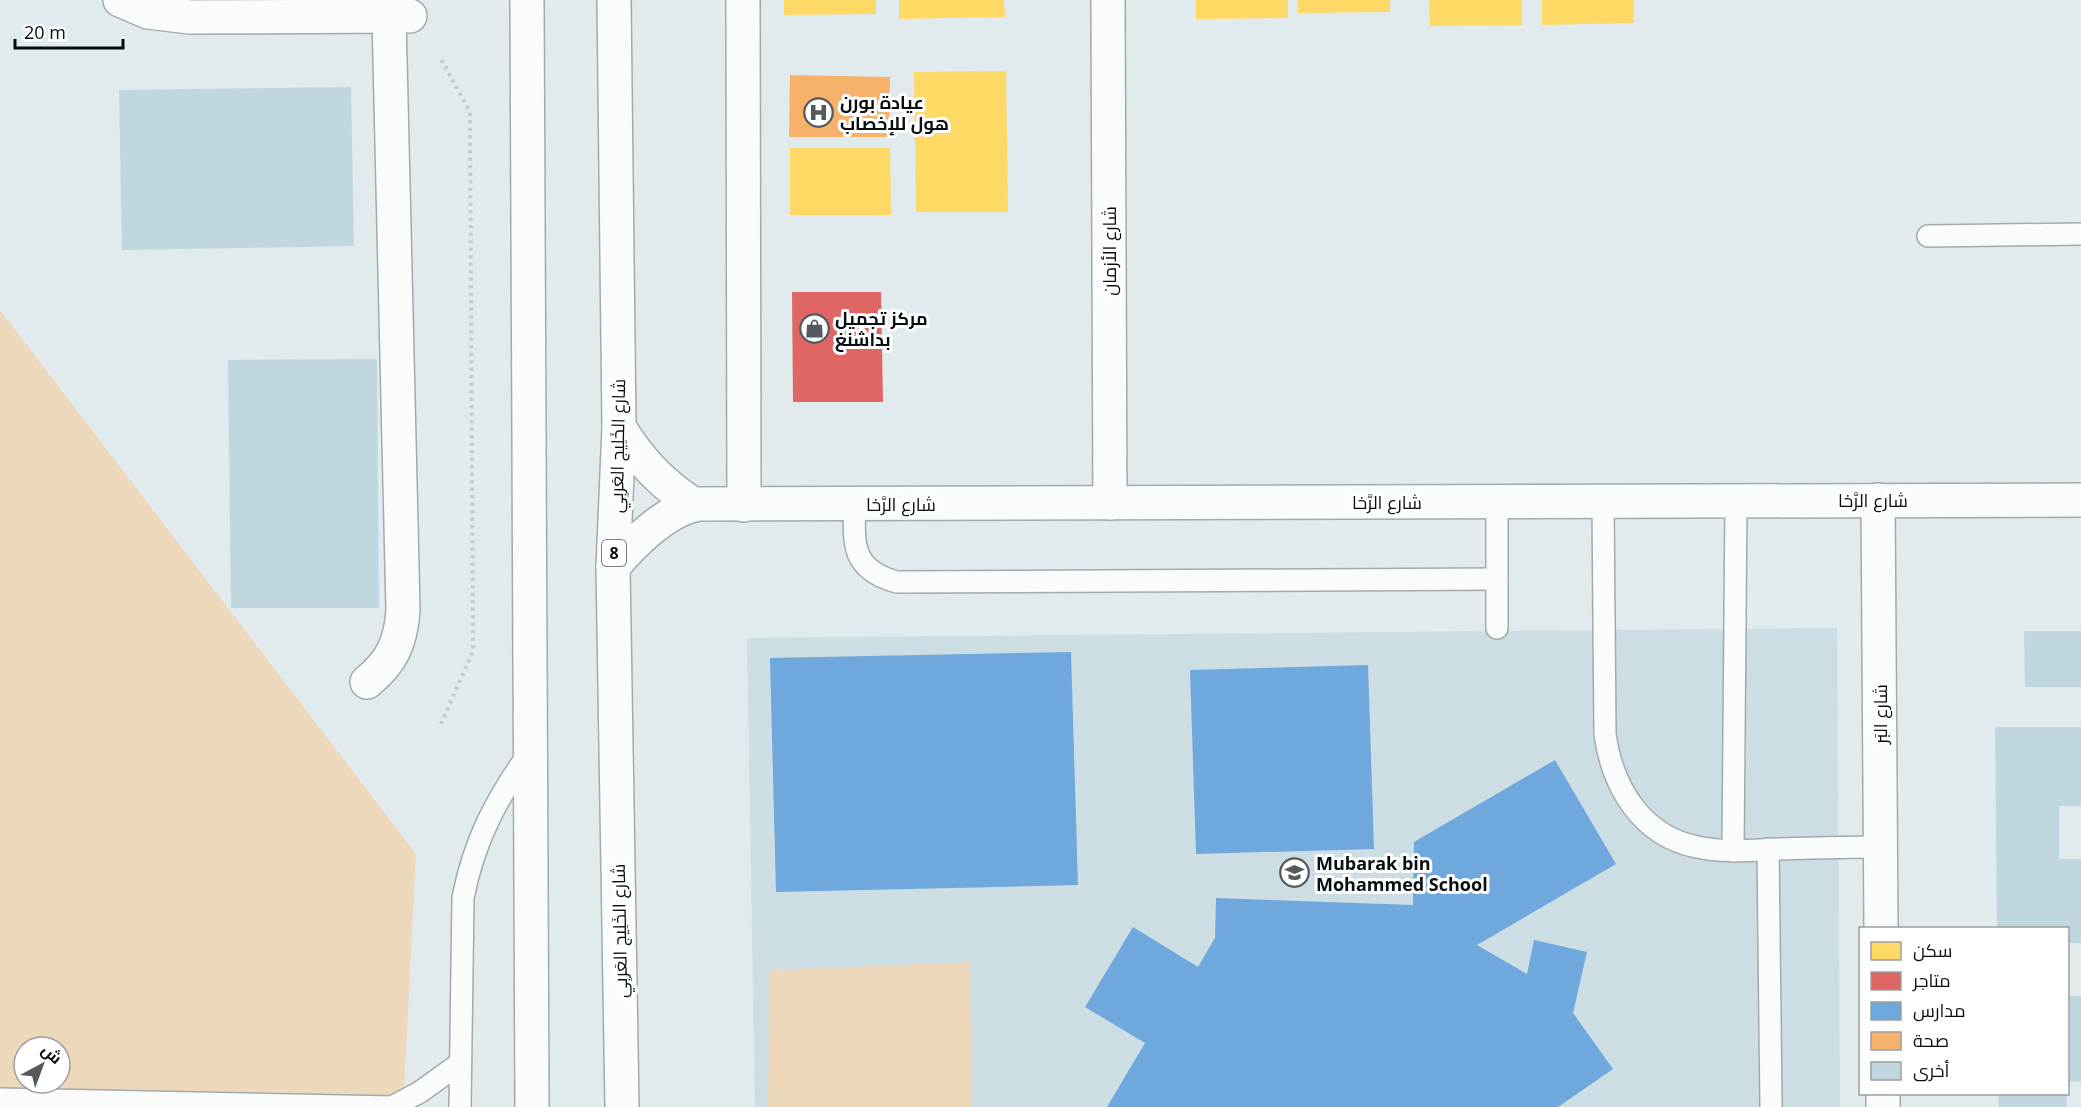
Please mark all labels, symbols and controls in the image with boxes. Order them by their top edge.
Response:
scale bar [15,12,123,50]
text: 20 m [24,20,66,44]
place label: عيادة بورن هول للإخصاب [840,90,949,136]
hospital icon: عيادة بورن هول للإخصاب [803,96,835,128]
street label: شارع الأزمان [1097,206,1122,296]
place label: مركز تجميل بداشنغ [835,306,928,352]
shop icon: مركز تجميل بداشنغ [798,312,830,344]
street label: شارع الخَلِيج العَربِي [604,379,633,513]
street label: شارع الرَّخا [1838,488,1908,513]
street label: شارع الرَّخا [1352,490,1422,515]
street label: شارع الرَّخا [866,492,936,517]
road number: 8 [602,540,626,566]
street label: شارع البَر [1868,684,1893,745]
place label: Mubarak bin Mohammed School [1316,851,1488,896]
school or university icon: Mubarak bin Mohammed School [1279,857,1311,889]
street label: شارع الخَلِيج العَربِي [606,864,635,998]
legend [1859,927,2069,1095]
text: سكن [1913,938,1952,962]
text: متاجر [1912,968,1951,992]
text: مدارس [1913,998,1966,1022]
text: صحة [1913,1028,1949,1052]
north arrow [12,1035,72,1095]
text: ش [37,1039,67,1069]
text: أخرى [1913,1058,1950,1082]

